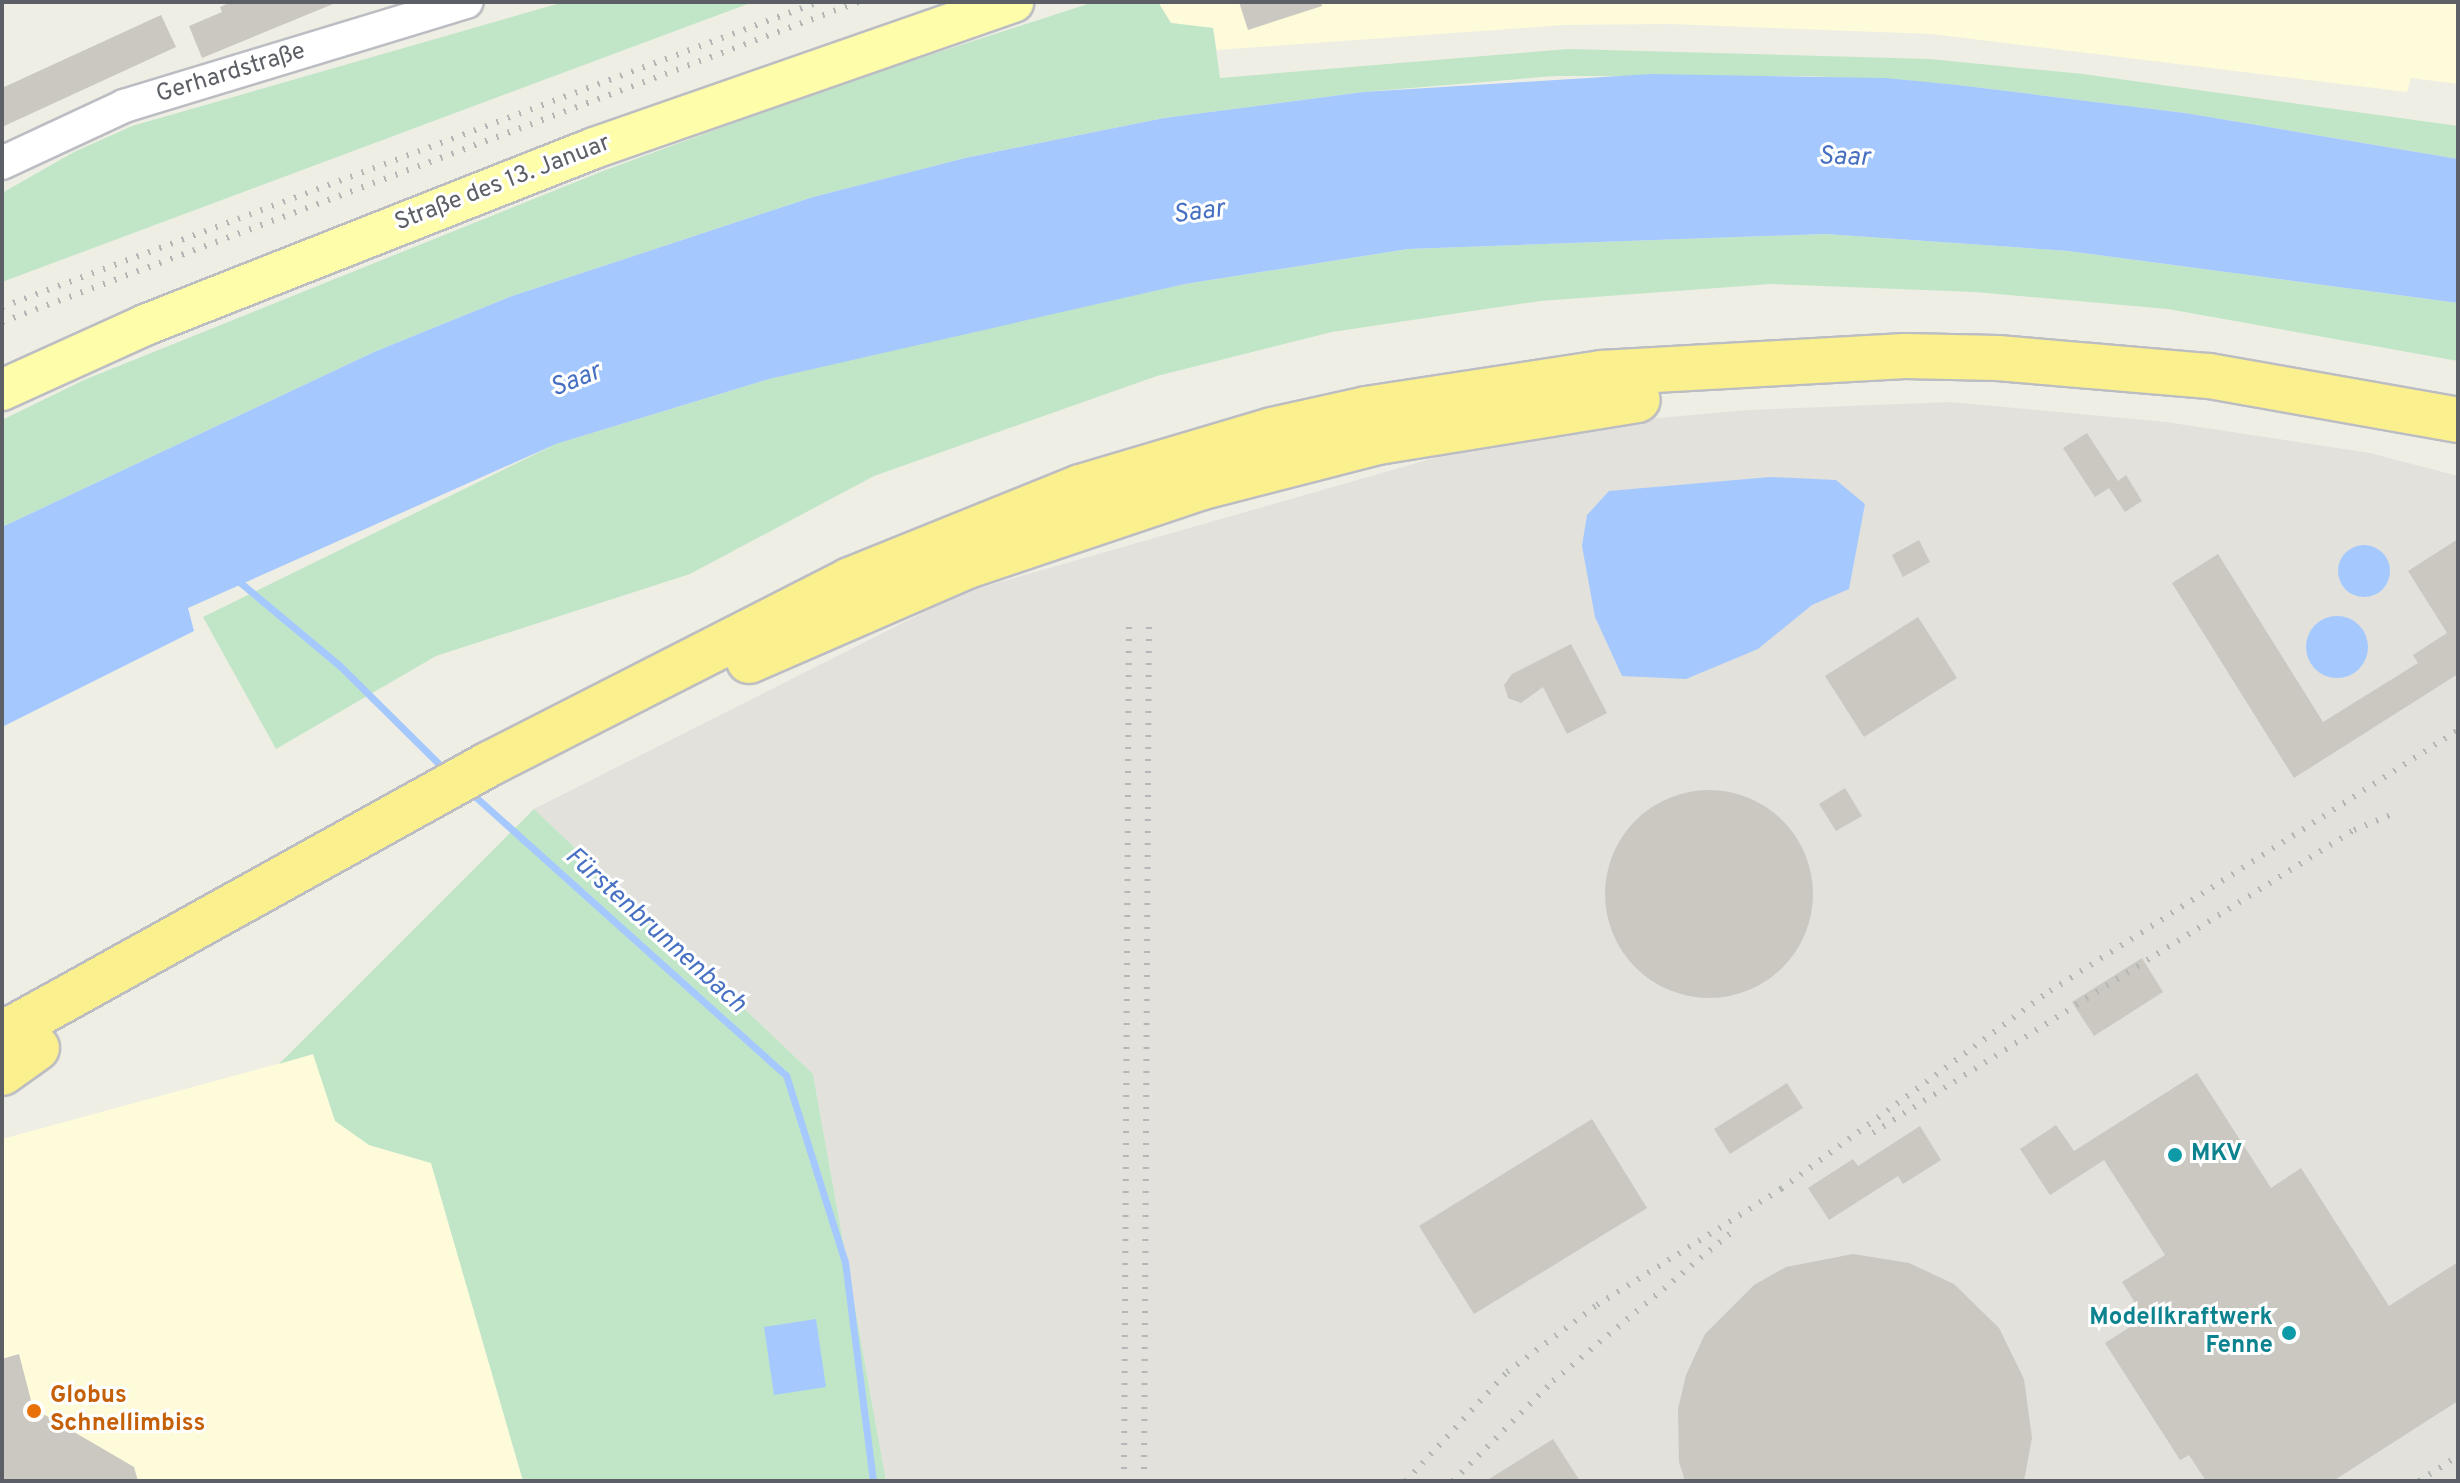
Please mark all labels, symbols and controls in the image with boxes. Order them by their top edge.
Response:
street label: Gerhardstraße [153,38,309,110]
street label: Straße des 13. Januar [391,130,615,238]
water label: Saar [1818,142,1870,174]
water label: Saar [1171,194,1227,232]
water label: Saar [546,357,606,405]
water label: Fürstenbrunnenbach [558,841,752,1021]
place label: MKV [2191,1141,2242,1169]
marker: MKV [2166,1146,2184,1164]
place label: Modellkraftwerk Fenne [2089,1305,2273,1361]
marker: Modellkraftwerk Fenne [2280,1324,2298,1342]
place label: Globus Schnellimbiss [50,1383,205,1439]
marker: Globus Schnellimbiss [25,1402,43,1420]

